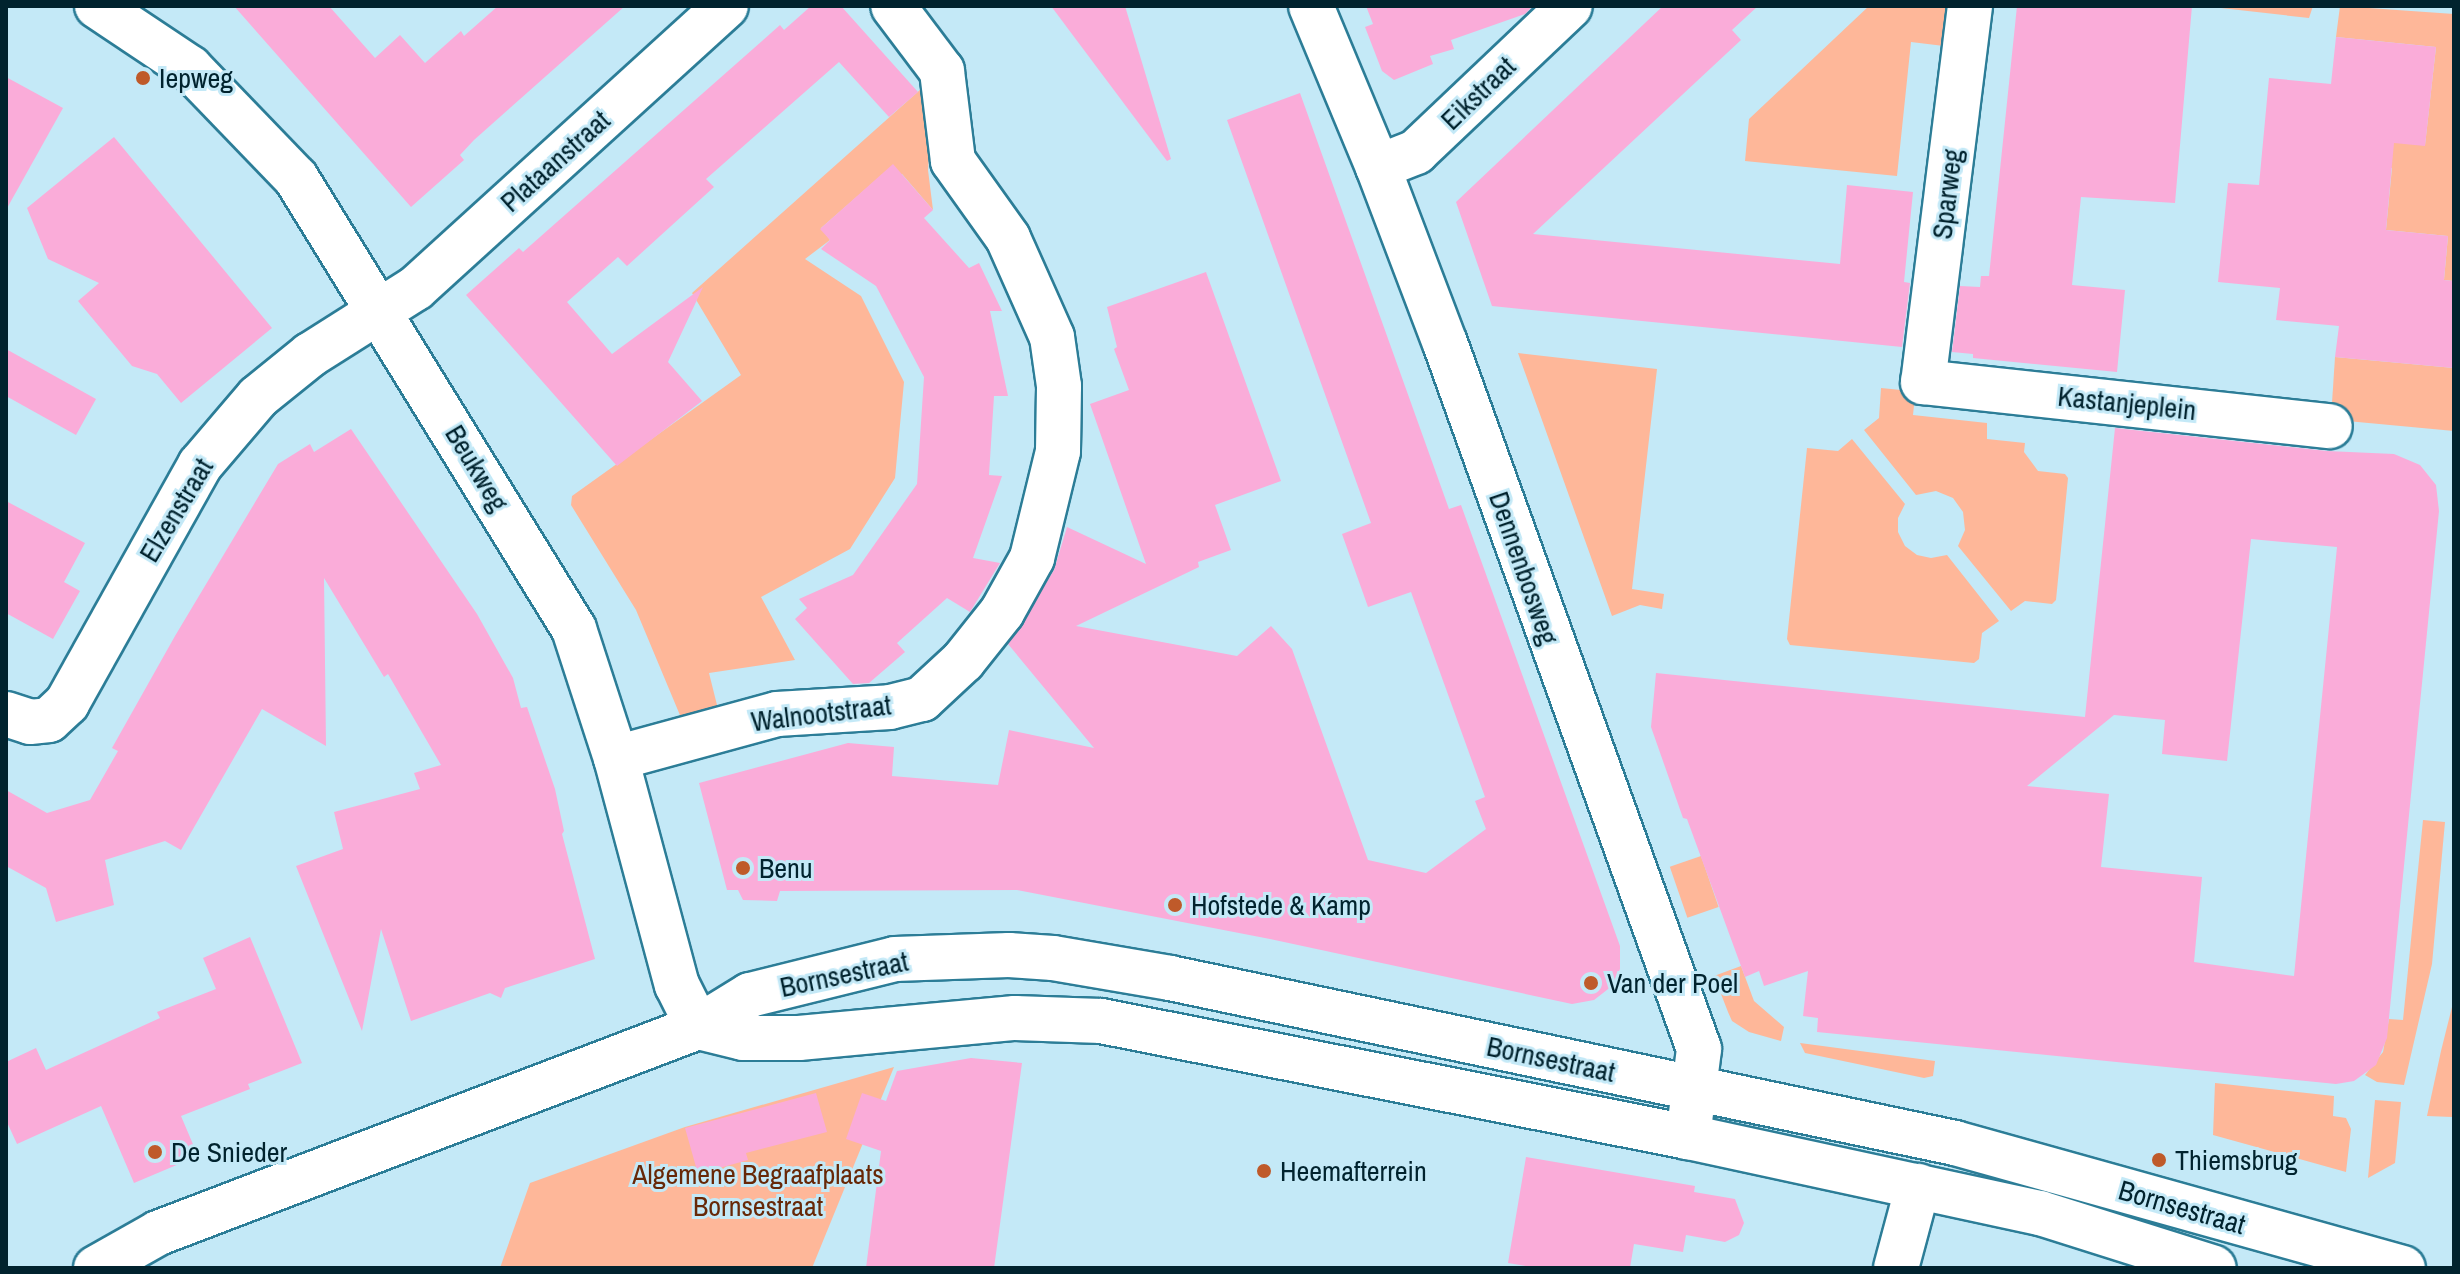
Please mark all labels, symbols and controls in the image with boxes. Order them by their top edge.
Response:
street label: Eikstraat [1434,49,1522,137]
place label: Iepweg [159,61,233,95]
marker: Iepweg [134,69,152,87]
street label: Plataanstraat [493,103,617,219]
street label: Sparweg [1925,147,1969,241]
street label: Kastanjeplein [2056,379,2198,427]
street label: Beukweg [438,419,516,517]
street label: Elzenstraat [132,452,220,568]
street label: Dennenbosweg [1482,487,1566,649]
street label: Walnootstraat [749,688,893,738]
place label: Benu [759,851,813,885]
marker: Benu [734,859,752,877]
place label: Hofstede & Kamp [1191,888,1371,922]
marker: Hofstede & Kamp [1166,896,1184,914]
street label: Bornsestraat [777,944,911,1004]
place label: Van der Poel [1607,966,1738,1000]
marker: Van der Poel [1582,974,1600,992]
street label: Bornsestraat [1484,1029,1618,1089]
place label: De Snieder [171,1135,287,1169]
marker: De Snieder [146,1143,164,1161]
place label: Thiemsbrug [2175,1143,2297,1177]
marker: Thiemsbrug [2150,1151,2168,1169]
place label: Heemafterrein [1280,1154,1427,1188]
park label: Algemene Begraafplaats Bornsestraat [632,1157,884,1223]
marker: Heemafterrein [1255,1162,1273,1180]
street label: Bornsestraat [2115,1173,2249,1241]

